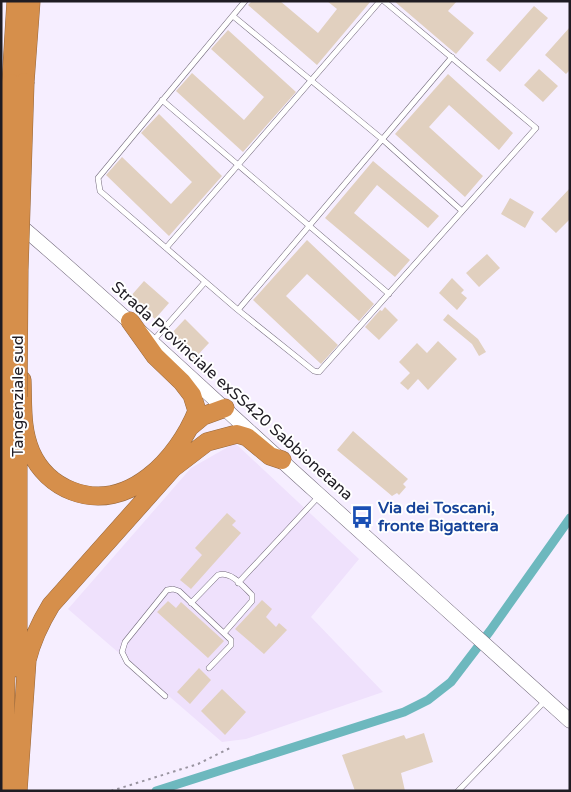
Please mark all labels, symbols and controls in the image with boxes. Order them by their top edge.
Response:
street label: Strada Provinciale exSS420 Sabbionetana [107,277,357,505]
street label: Tangenziale sud [8,335,28,457]
place label: Via dei Toscani, fronte Bigattera [377,498,499,536]
bus stop icon: Via dei Toscani, fronte Bigattera [349,504,375,530]

